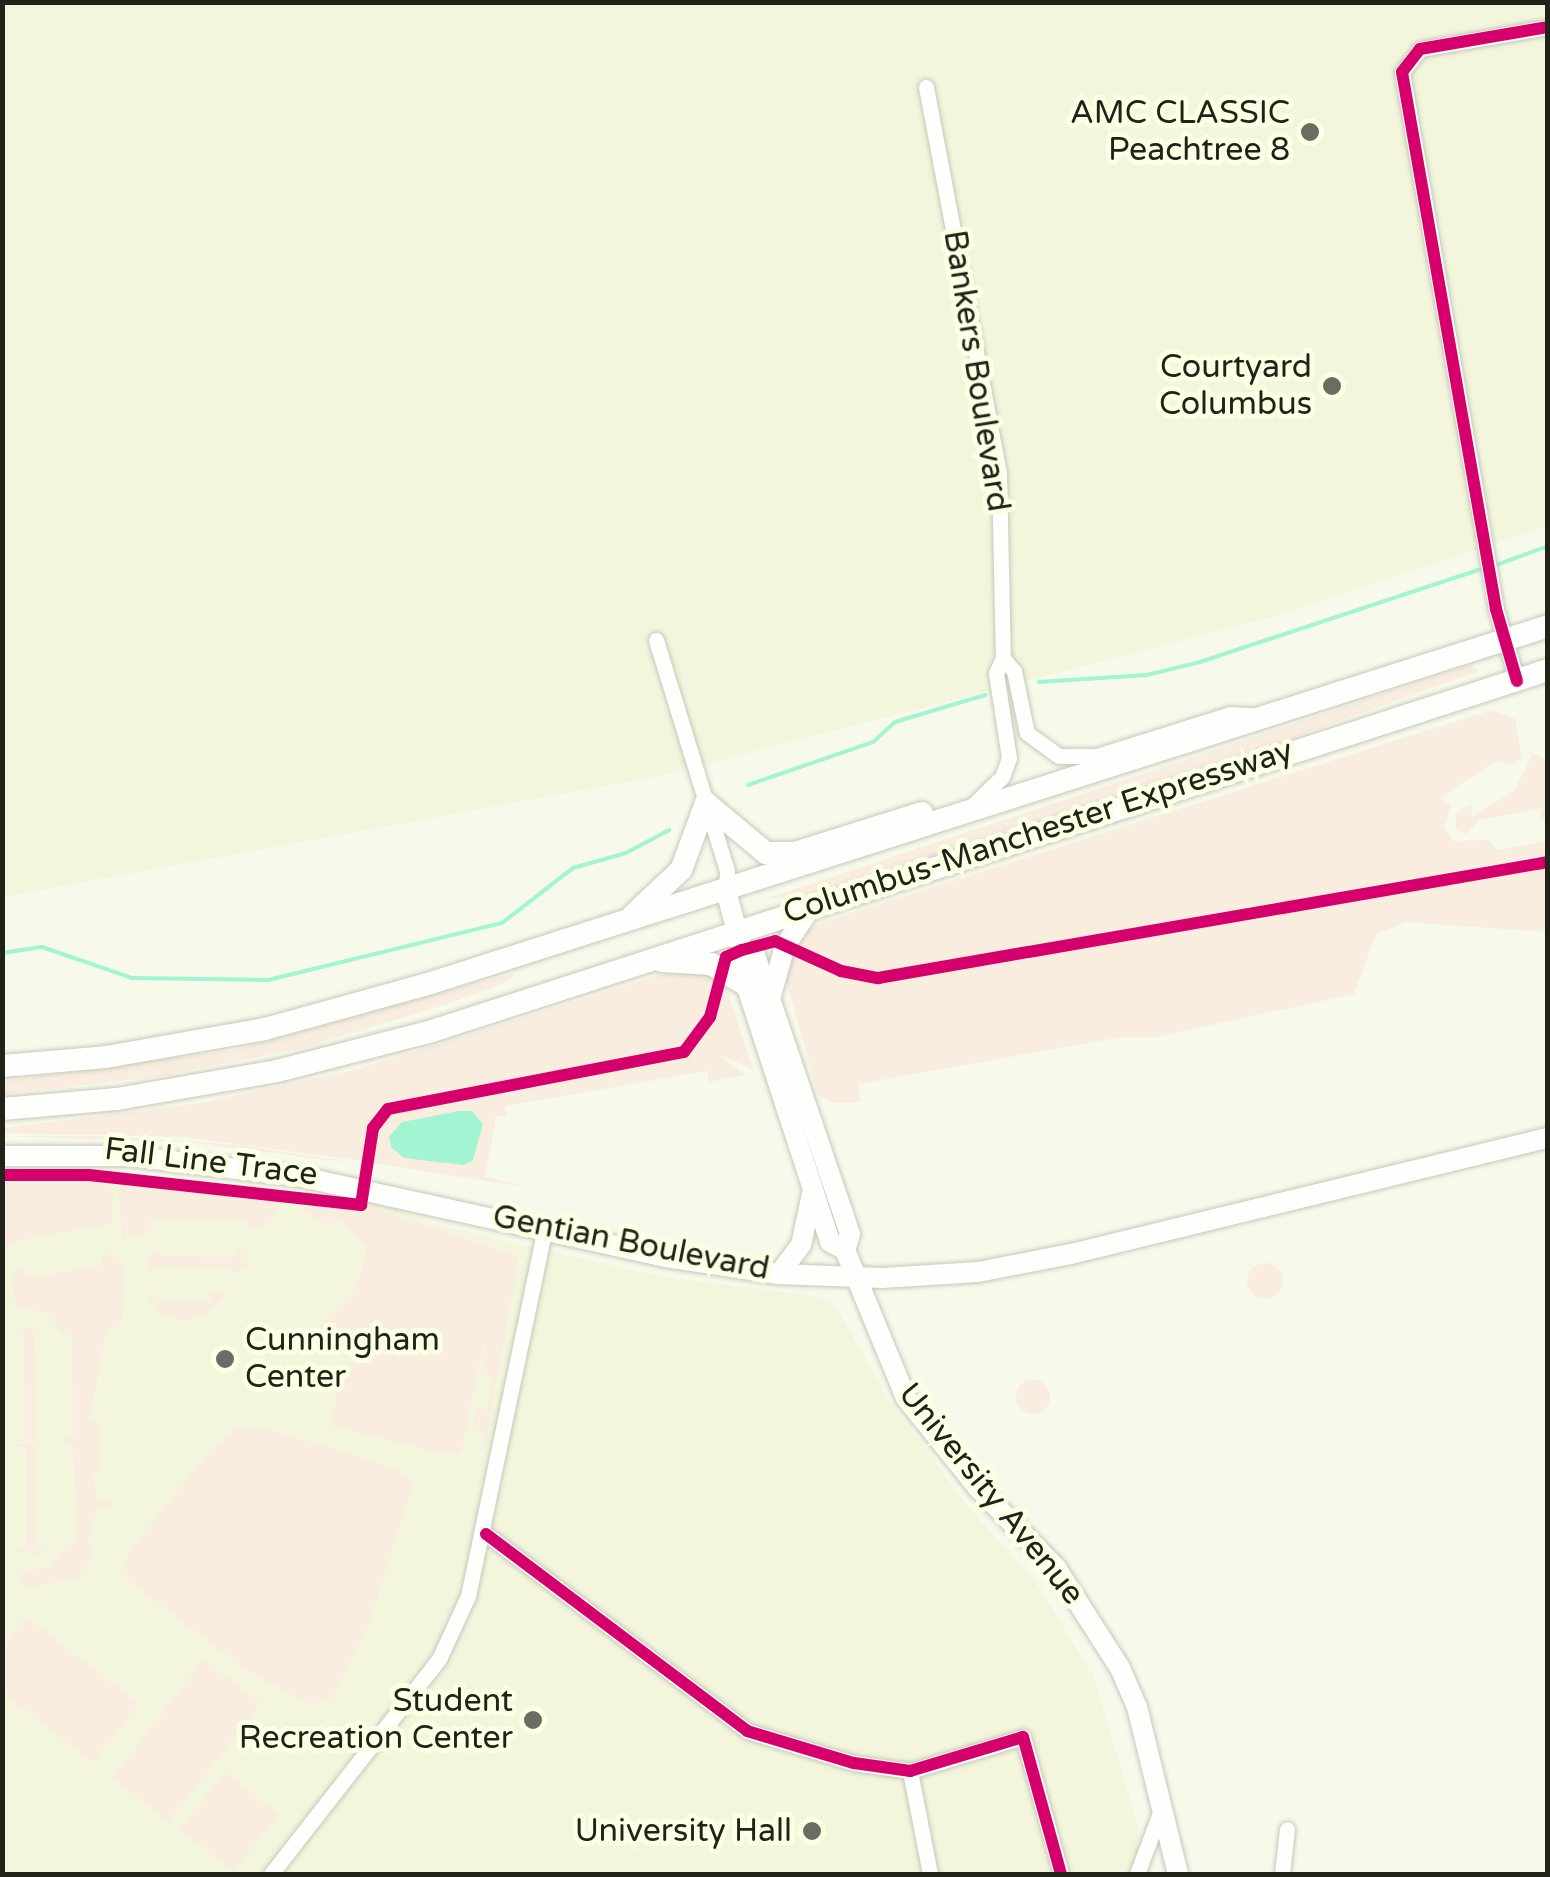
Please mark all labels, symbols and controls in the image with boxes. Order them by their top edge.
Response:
place label: AMC CLASSIC Peachtree 8 [1070,95,1290,170]
marker: AMC CLASSIC Peachtree 8 [1299,121,1321,143]
street label: Bankers Boulevard [935,228,1017,514]
place label: Courtyard Columbus [1159,349,1312,424]
marker: Courtyard Columbus [1321,375,1343,397]
street label: Columbus-Manchester Expressway [778,731,1298,933]
street label: Fall Line Trace [102,1130,320,1194]
street label: Gentian Boulevard [489,1197,773,1289]
place label: Cunningham Center [245,1322,440,1397]
marker: Cunningham Center [214,1348,236,1370]
street label: University Avenue [890,1376,1092,1612]
place label: Student Recreation Center [239,1683,513,1758]
marker: Student Recreation Center [522,1709,544,1731]
place label: University Hall [575,1812,792,1850]
marker: University Hall [801,1820,823,1842]

